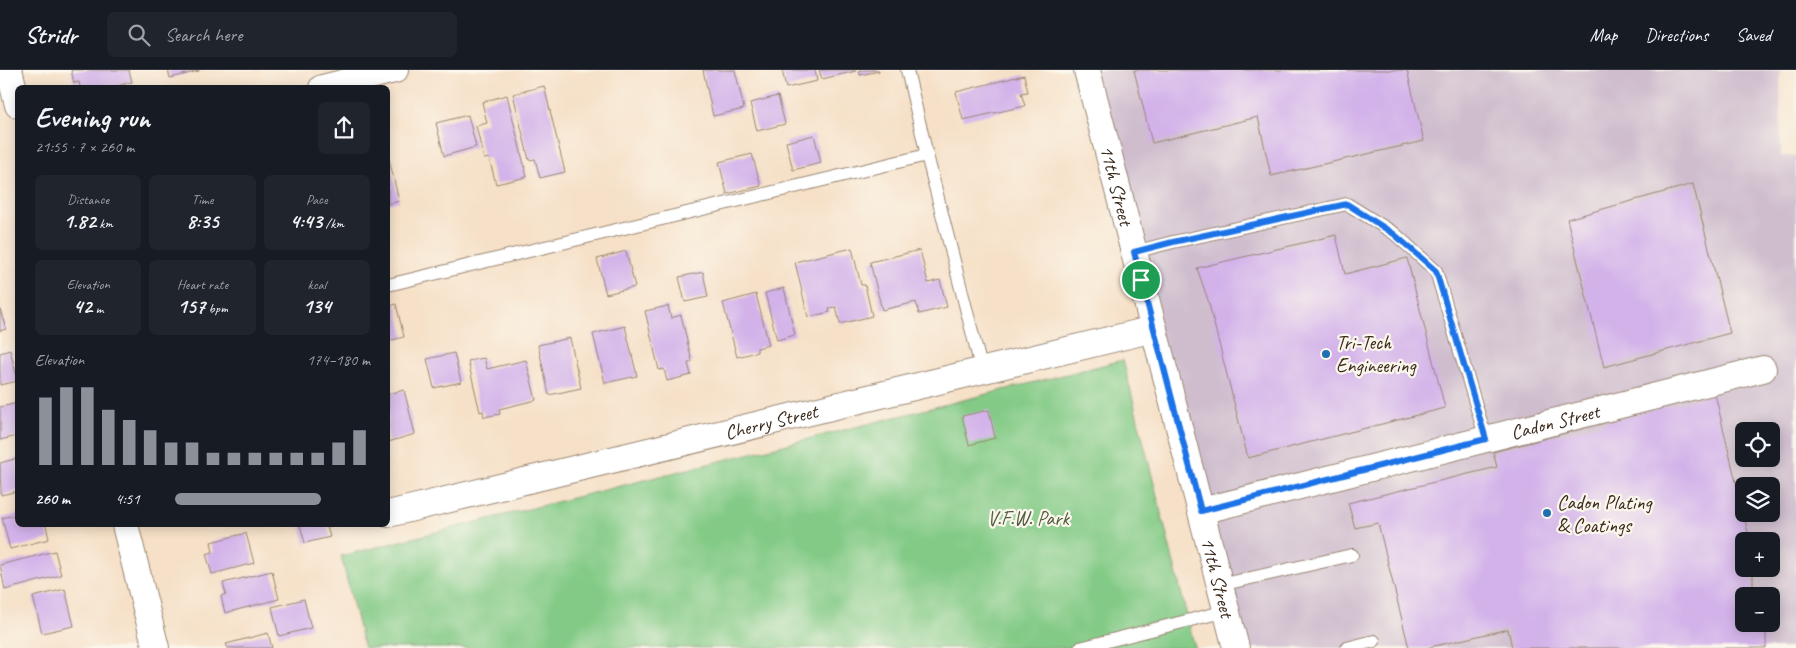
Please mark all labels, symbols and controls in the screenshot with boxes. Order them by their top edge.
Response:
search box [107,12,457,57]
text: Stridr [25,20,77,50]
icon: search [125,21,153,49]
text: Search here [165,23,242,47]
text: Map [1590,24,1617,46]
text: Directions [1645,24,1708,46]
text: Saved [1736,24,1771,46]
text: Evening run [35,100,150,135]
button: share [318,102,370,154]
text: 21:55 · 7 × 260 m [35,137,134,157]
street label: 11th Street [1094,143,1139,230]
text: Distance [67,191,109,208]
text: Time [192,191,213,208]
text: Pace [306,191,328,208]
text: 1.82 [63,208,96,234]
text: 8:35 [186,208,219,234]
text: 4:43 [290,208,322,234]
text: km [96,215,113,232]
text: /km [322,215,344,232]
pin [1120,259,1162,301]
icon: arrive [1127,266,1155,294]
text: Elevation [67,276,110,293]
text: Heart rate [177,276,228,293]
text: kcal [308,276,326,293]
text: 42 [73,293,92,319]
text: 157 [177,293,205,319]
text: 134 [303,293,331,319]
text: m [92,300,103,317]
text: bpm [205,300,228,317]
place label: Tri-Tech Engineering [1336,330,1417,378]
marker: Tri-Tech Engineering [1320,348,1332,360]
text: Elevation [35,350,84,370]
text: 174–180 m [307,350,370,370]
street label: Cherry Street [722,398,822,445]
street label: Cadon Street [1508,398,1604,445]
map controls [1735,422,1780,632]
button: locate [1735,422,1780,467]
button: layers [1735,477,1780,522]
text: 260 m [35,489,70,509]
text: 4:51 [115,489,140,509]
place label: Cadon Plating & Coatings [1557,490,1653,538]
park label: V.F.W. Park [987,506,1071,531]
marker: Cadon Plating & Coatings [1541,507,1553,519]
button: + [1735,532,1780,577]
street label: 11th Street [1195,535,1240,623]
button: − [1735,587,1780,632]

